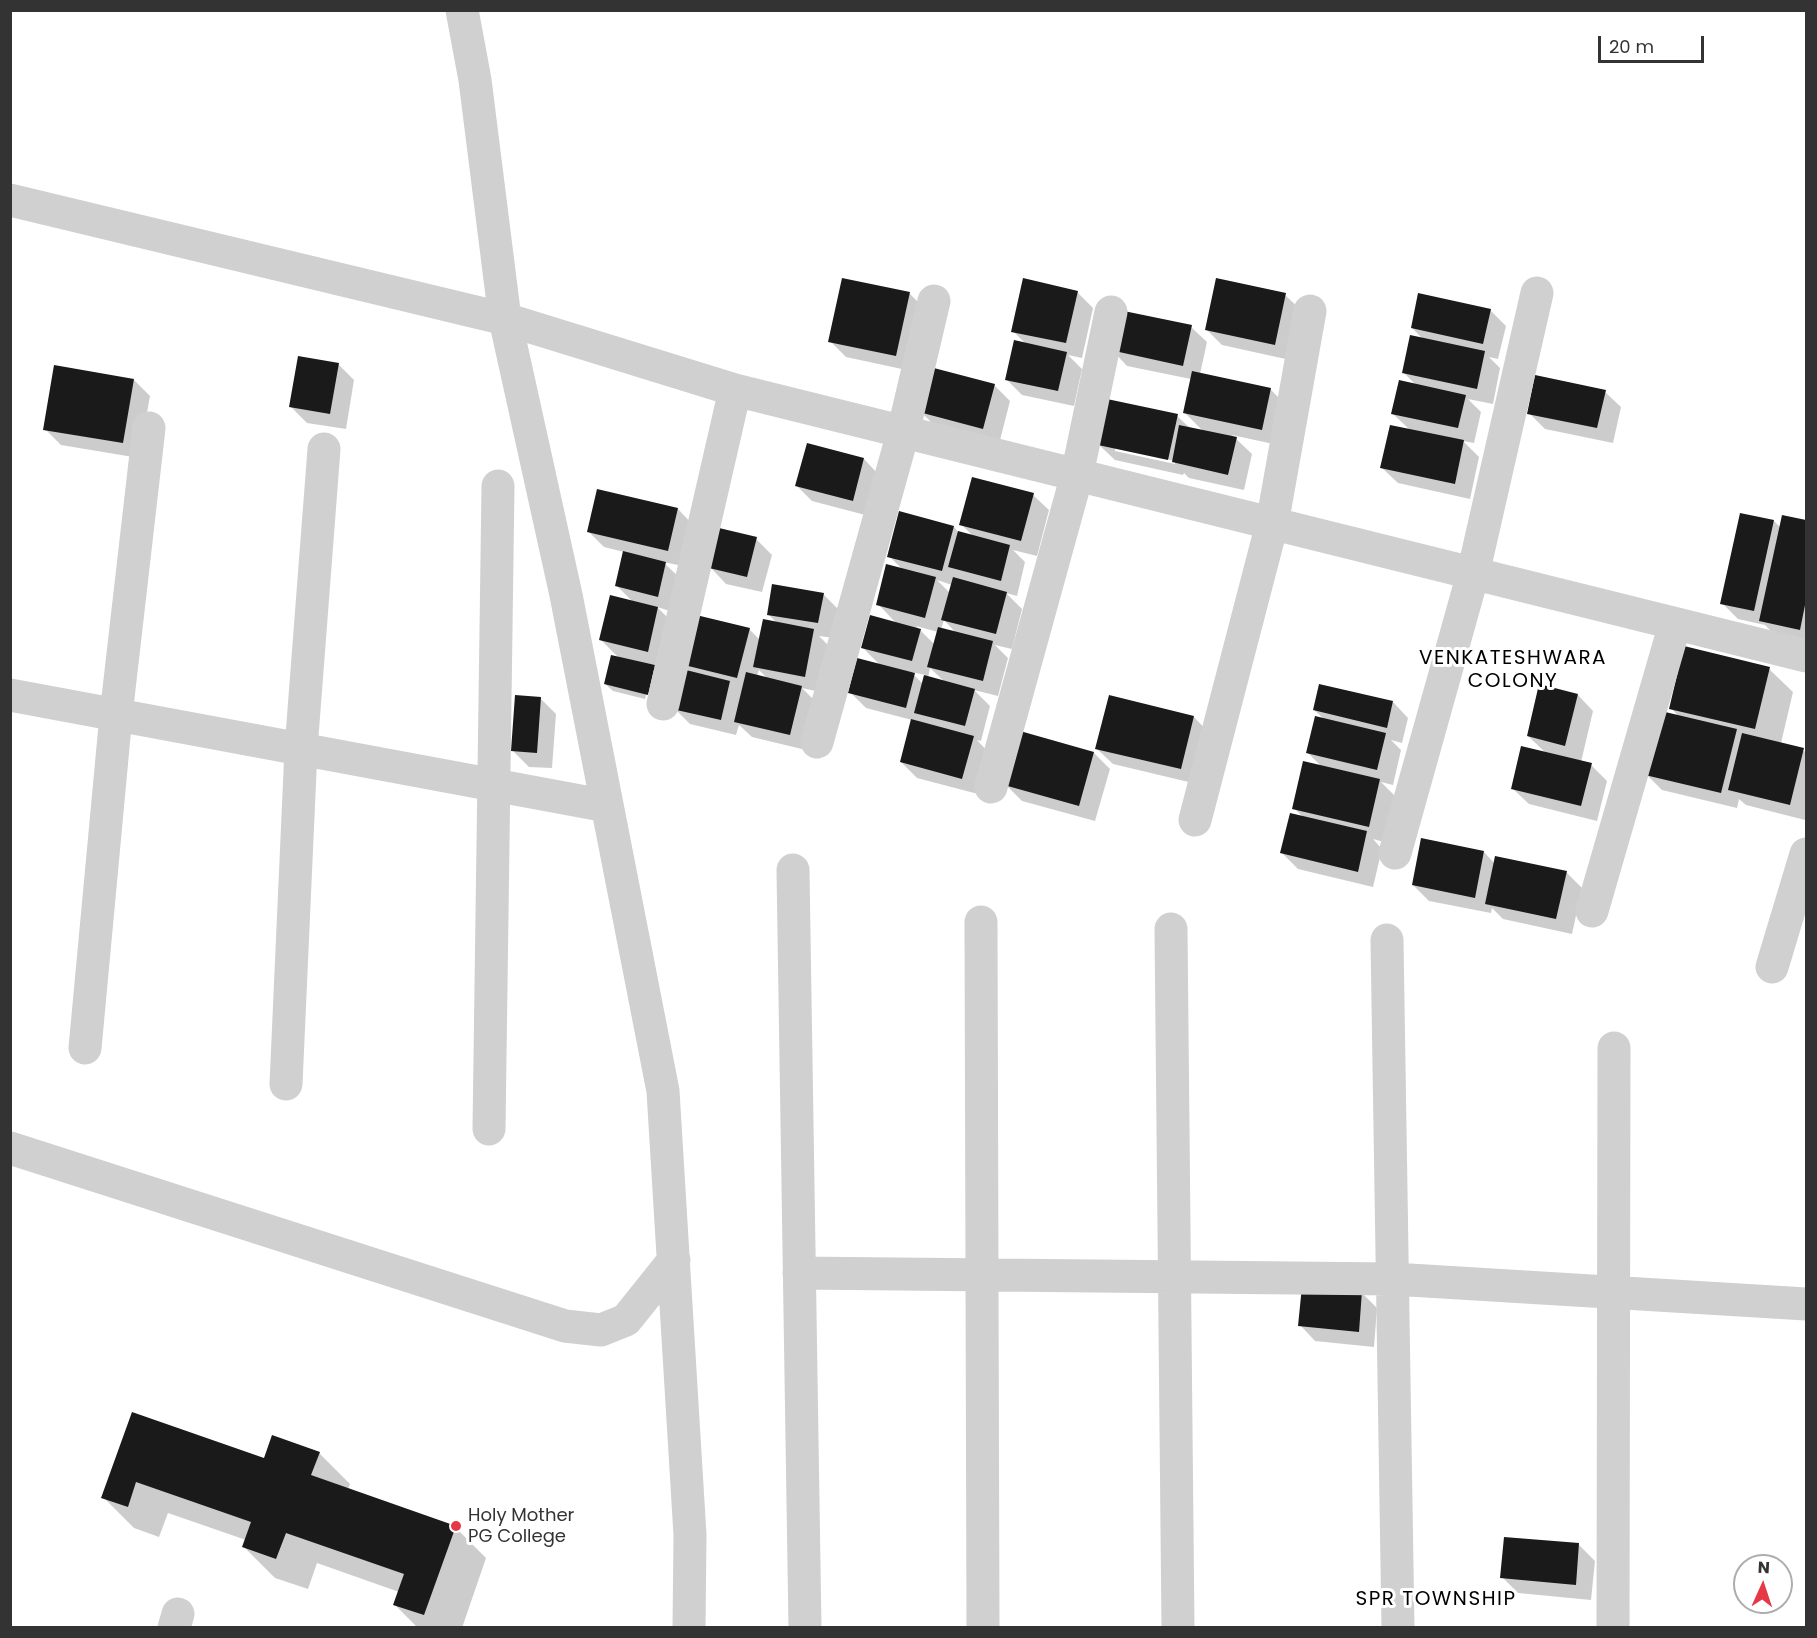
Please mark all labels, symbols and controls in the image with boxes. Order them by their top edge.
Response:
scale bar [1601,24,1708,62]
text: 20 m [1609,34,1654,59]
district label: VENKATESHWARA COLONY [1419,647,1607,694]
place label: Holy Mother PG College [468,1505,574,1547]
marker: Holy Mother PG College [449,1519,463,1533]
north arrow [1733,1554,1793,1614]
text: N [1757,1556,1770,1579]
district label: SPR TOWNSHIP [1355,1588,1517,1612]

